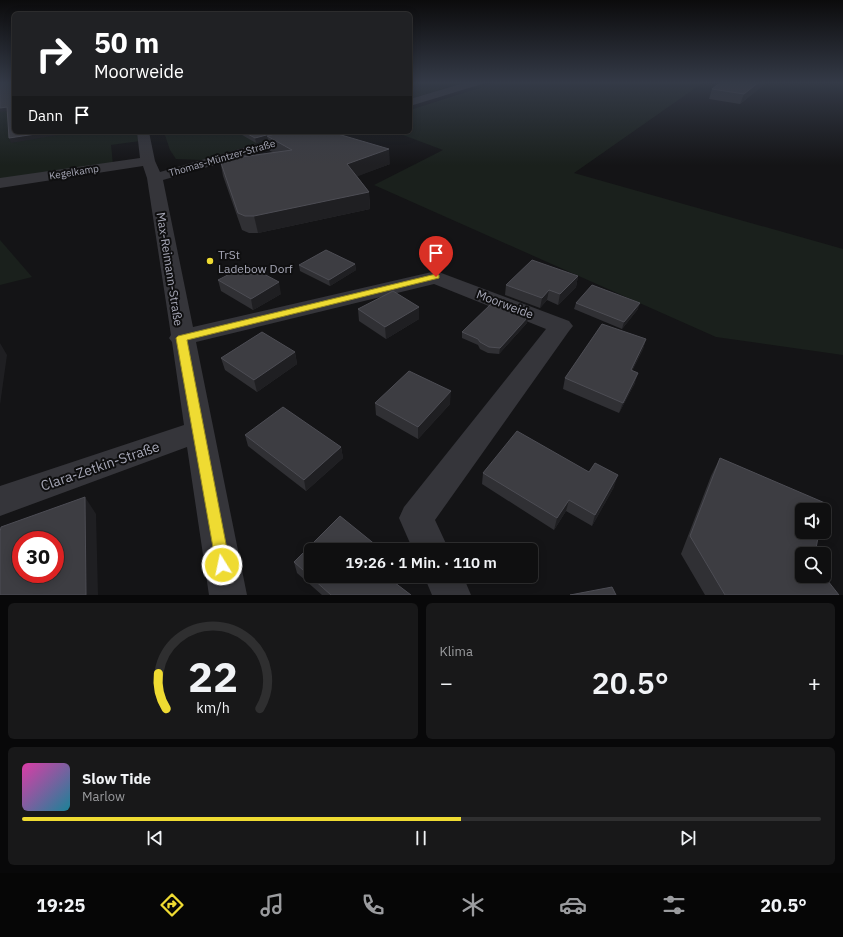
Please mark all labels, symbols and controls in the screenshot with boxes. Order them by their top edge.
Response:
text: 50 m [94,24,159,61]
icon: right [28,28,80,80]
text: Moorweide [94,60,184,83]
icon: arrive [71,104,93,126]
text: Dann [28,106,63,125]
street label: Thomas-Müntzer-Straße [167,136,277,179]
street label: Kegelkamp [48,162,100,182]
street label: Max-Reimann-Straße [154,211,186,327]
pin [419,236,453,277]
icon: arrive [425,242,447,264]
place label: TrSt Ladebow Dorf [218,247,293,276]
marker: TrSt Ladebow Dorf [205,256,215,266]
street label: Moorweide [474,286,536,322]
street label: Clara-Zetkin-Straße [38,437,162,495]
map controls [795,503,831,583]
button: sound [795,503,831,539]
speed limit sign: 30 [12,531,64,583]
position arrow [201,544,243,586]
button: search [795,547,831,583]
text: 19:26 · 1 Min. · 110 m [345,553,497,572]
text: Klima [440,643,473,660]
text: 22 [188,649,238,703]
text: 20.5° [592,663,669,702]
text: − [440,668,453,697]
text: + [808,668,821,697]
text: km/h [196,698,230,717]
text: Slow Tide [82,769,151,788]
text: Marlow [82,788,125,805]
icon: previous [144,827,166,849]
icon: pause [410,827,432,849]
icon: next [677,827,699,849]
icon: directions [158,891,186,919]
icon: music [258,891,286,919]
icon: phone [359,891,387,919]
icon: climate [459,891,487,919]
icon: car [559,891,587,919]
icon: filters [660,891,688,919]
text: 19:25 [36,894,85,917]
text: 20.5° [760,894,807,917]

